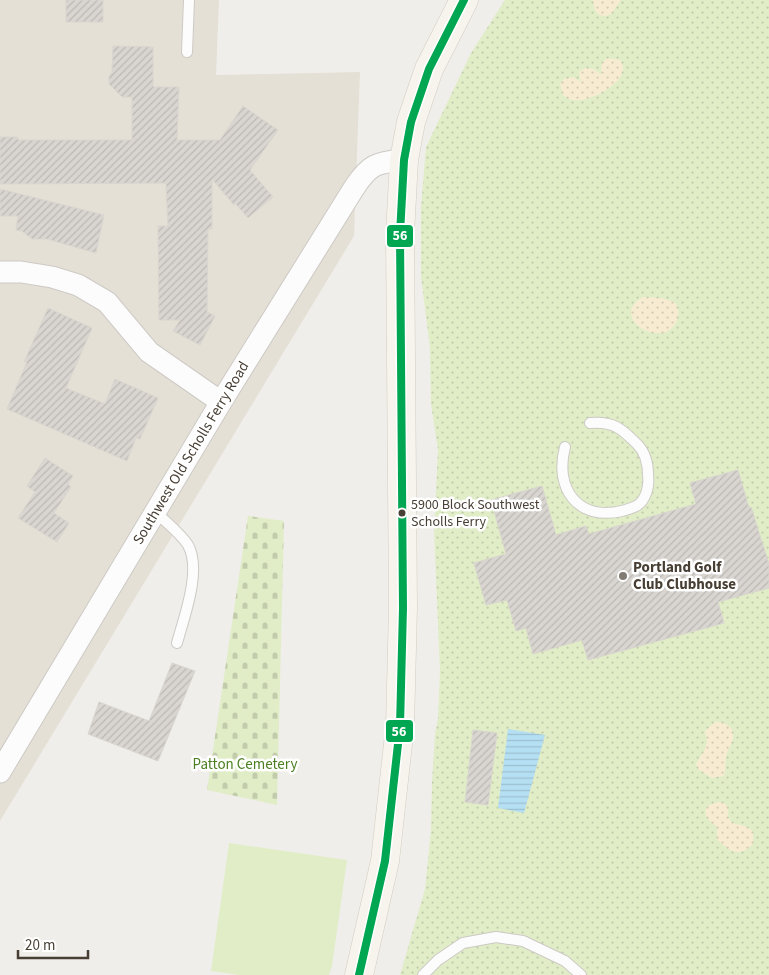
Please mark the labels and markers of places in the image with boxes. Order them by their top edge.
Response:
place label: 5900 Block Southwest Scholls Ferry [411,495,540,532]
marker: 5900 Block Southwest Scholls Ferry [397,508,407,518]
place label: Portland Golf Club Clubhouse [633,557,736,595]
marker: Portland Golf Club Clubhouse [617,570,629,582]

